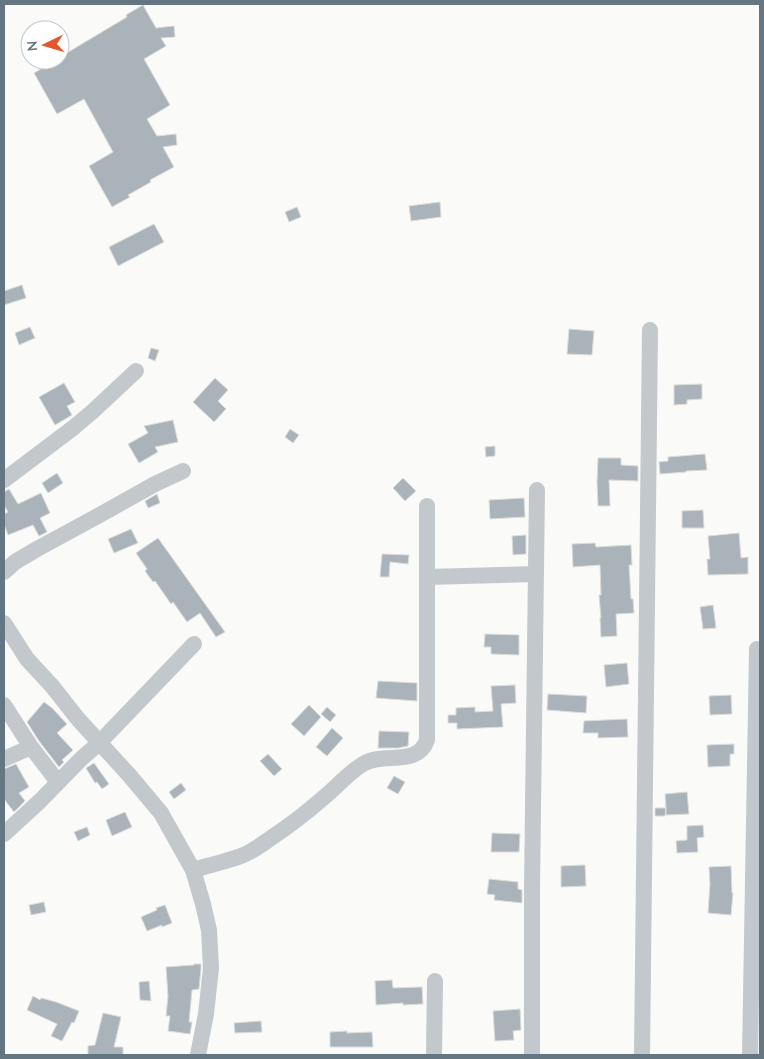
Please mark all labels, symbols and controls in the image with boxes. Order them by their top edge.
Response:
north arrow [20,20,70,70]
text: N [23,40,41,52]

